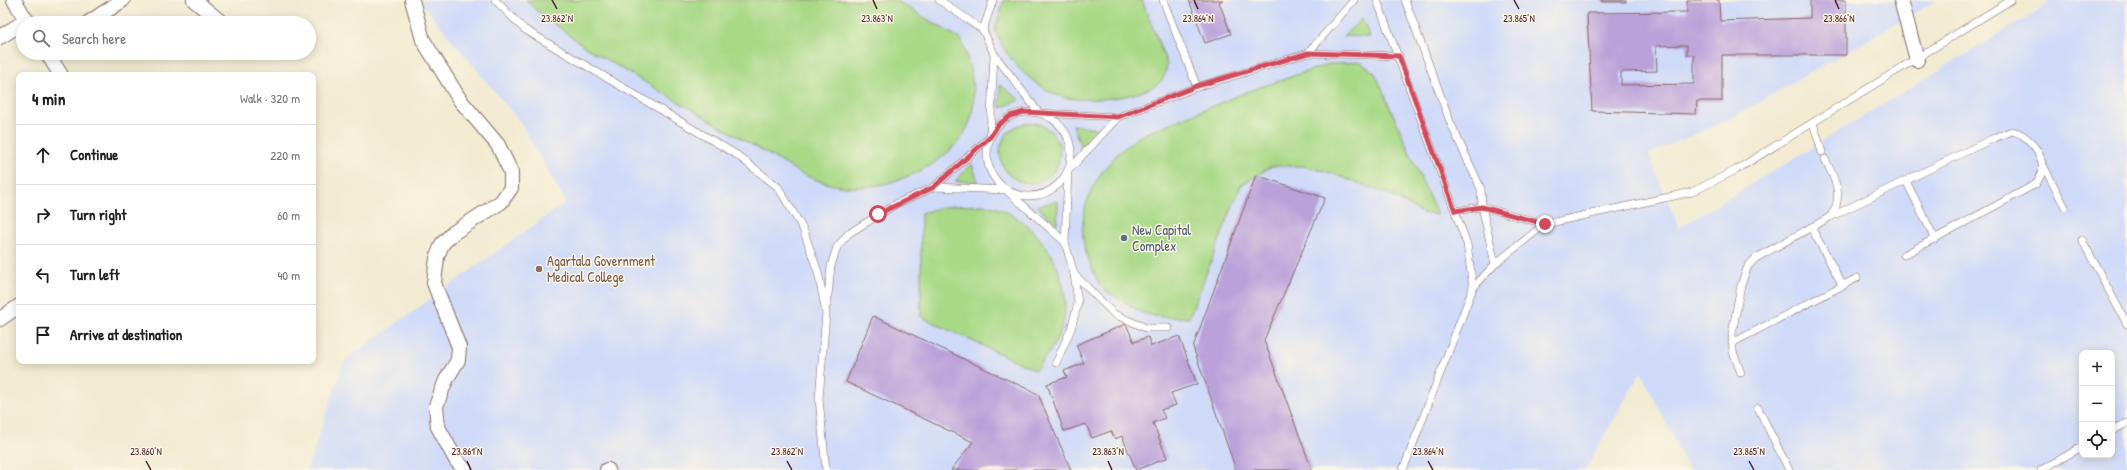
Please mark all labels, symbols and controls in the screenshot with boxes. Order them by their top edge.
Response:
text: 23.862°N [541,12,573,25]
text: 23.863°N [861,12,893,25]
text: 23.864°N [1182,12,1214,25]
text: 23.865°N [1503,12,1535,25]
text: 23.866°N [1823,12,1855,25]
search box [16,16,316,60]
icon: search [30,27,52,49]
text: Search here [62,28,126,49]
text: 4 min [32,87,65,110]
text: Walk · 320 m [240,89,300,107]
icon: ahead [32,144,54,166]
text: Continue [70,144,118,165]
text: 220 m [270,146,300,164]
icon: right [32,204,54,226]
text: Turn right [70,204,126,225]
route start [869,205,887,223]
text: 60 m [277,206,300,224]
route end [1536,215,1554,233]
place label: New Capital Complex [1132,220,1191,256]
marker: New Capital Complex [1119,233,1129,243]
place label: Agartala Government Medical College [547,251,655,287]
icon: left [32,264,54,286]
text: Turn left [70,264,120,285]
marker: Agartala Government Medical College [534,264,544,274]
text: 40 m [277,266,300,284]
icon: arrive [32,324,54,346]
text: Arrive at destination [70,324,182,345]
map controls [2079,350,2115,458]
button: + [2079,350,2115,386]
button: − [2079,386,2115,422]
button: locate [2079,422,2115,458]
text: 23.860°N [130,445,162,458]
text: 23.861°N [452,445,482,458]
text: 23.862°N [771,445,803,458]
text: 23.863°N [1092,445,1124,458]
text: 23.864°N [1412,445,1444,458]
text: 23.865°N [1733,445,1765,458]

